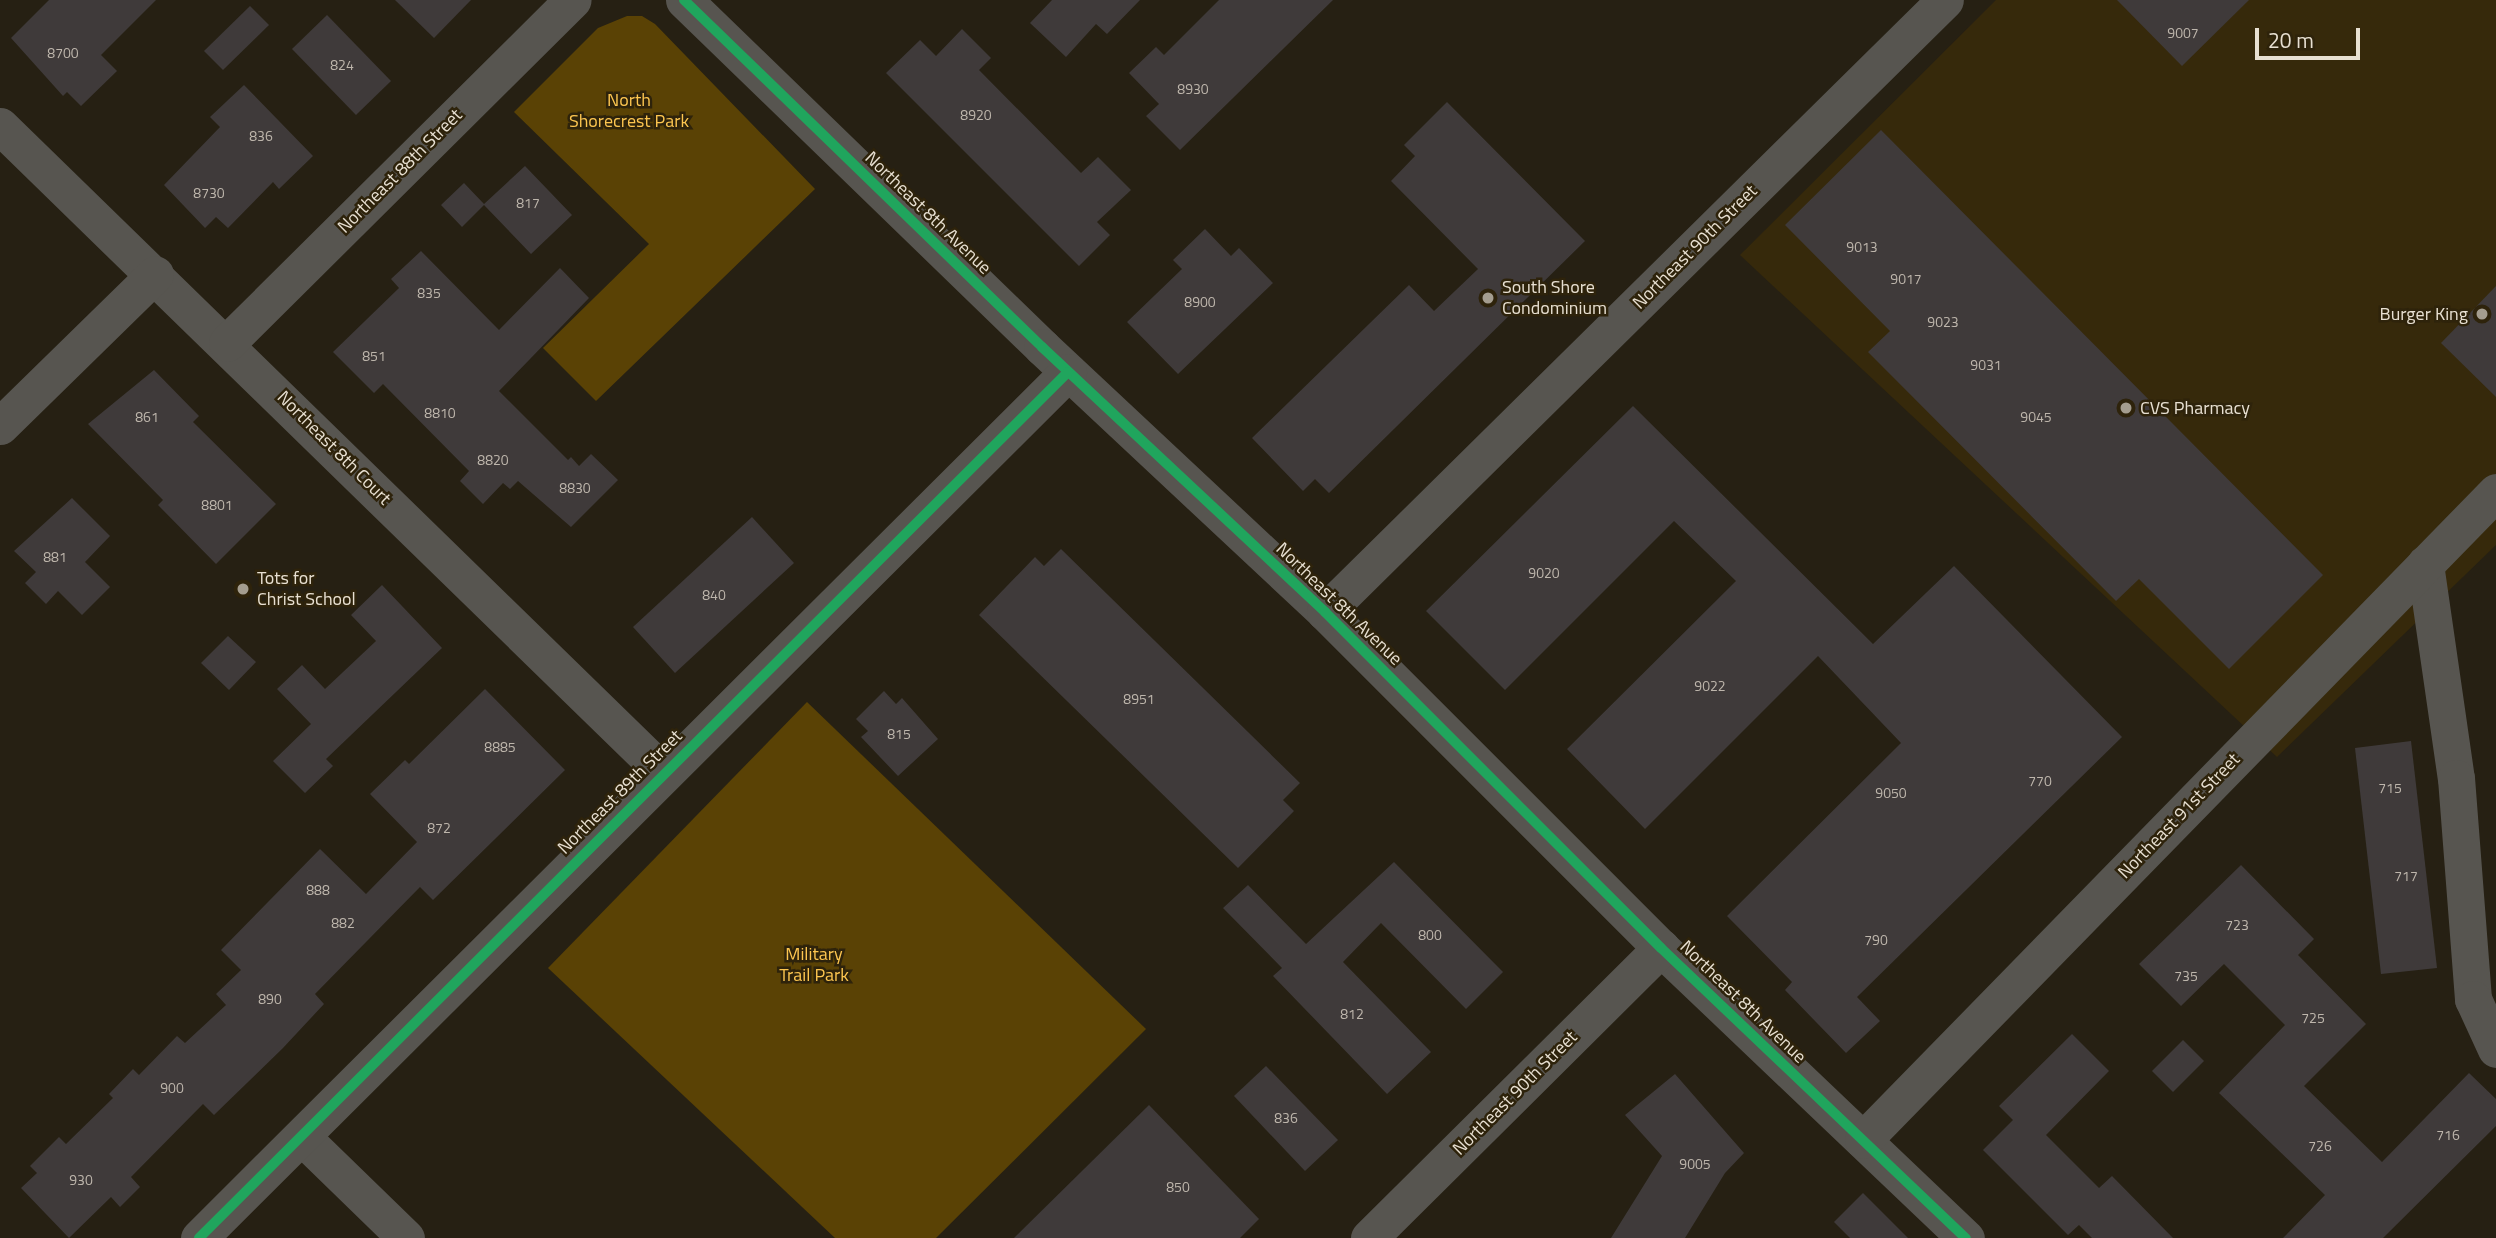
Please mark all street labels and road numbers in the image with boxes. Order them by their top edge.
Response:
street label: Northeast 88th Street [333,104,467,238]
street label: Northeast 8th Avenue [860,147,996,279]
street label: Northeast 90th Street [1628,180,1762,314]
street label: Northeast 8th Court [273,387,395,509]
street label: Northeast 8th Avenue [1271,538,1407,670]
street label: Northeast 89th Street [553,725,687,859]
street label: Northeast 91st Street [2114,749,2244,883]
street label: Northeast 8th Avenue [1675,936,1811,1068]
street label: Northeast 90th Street [1448,1026,1582,1160]

